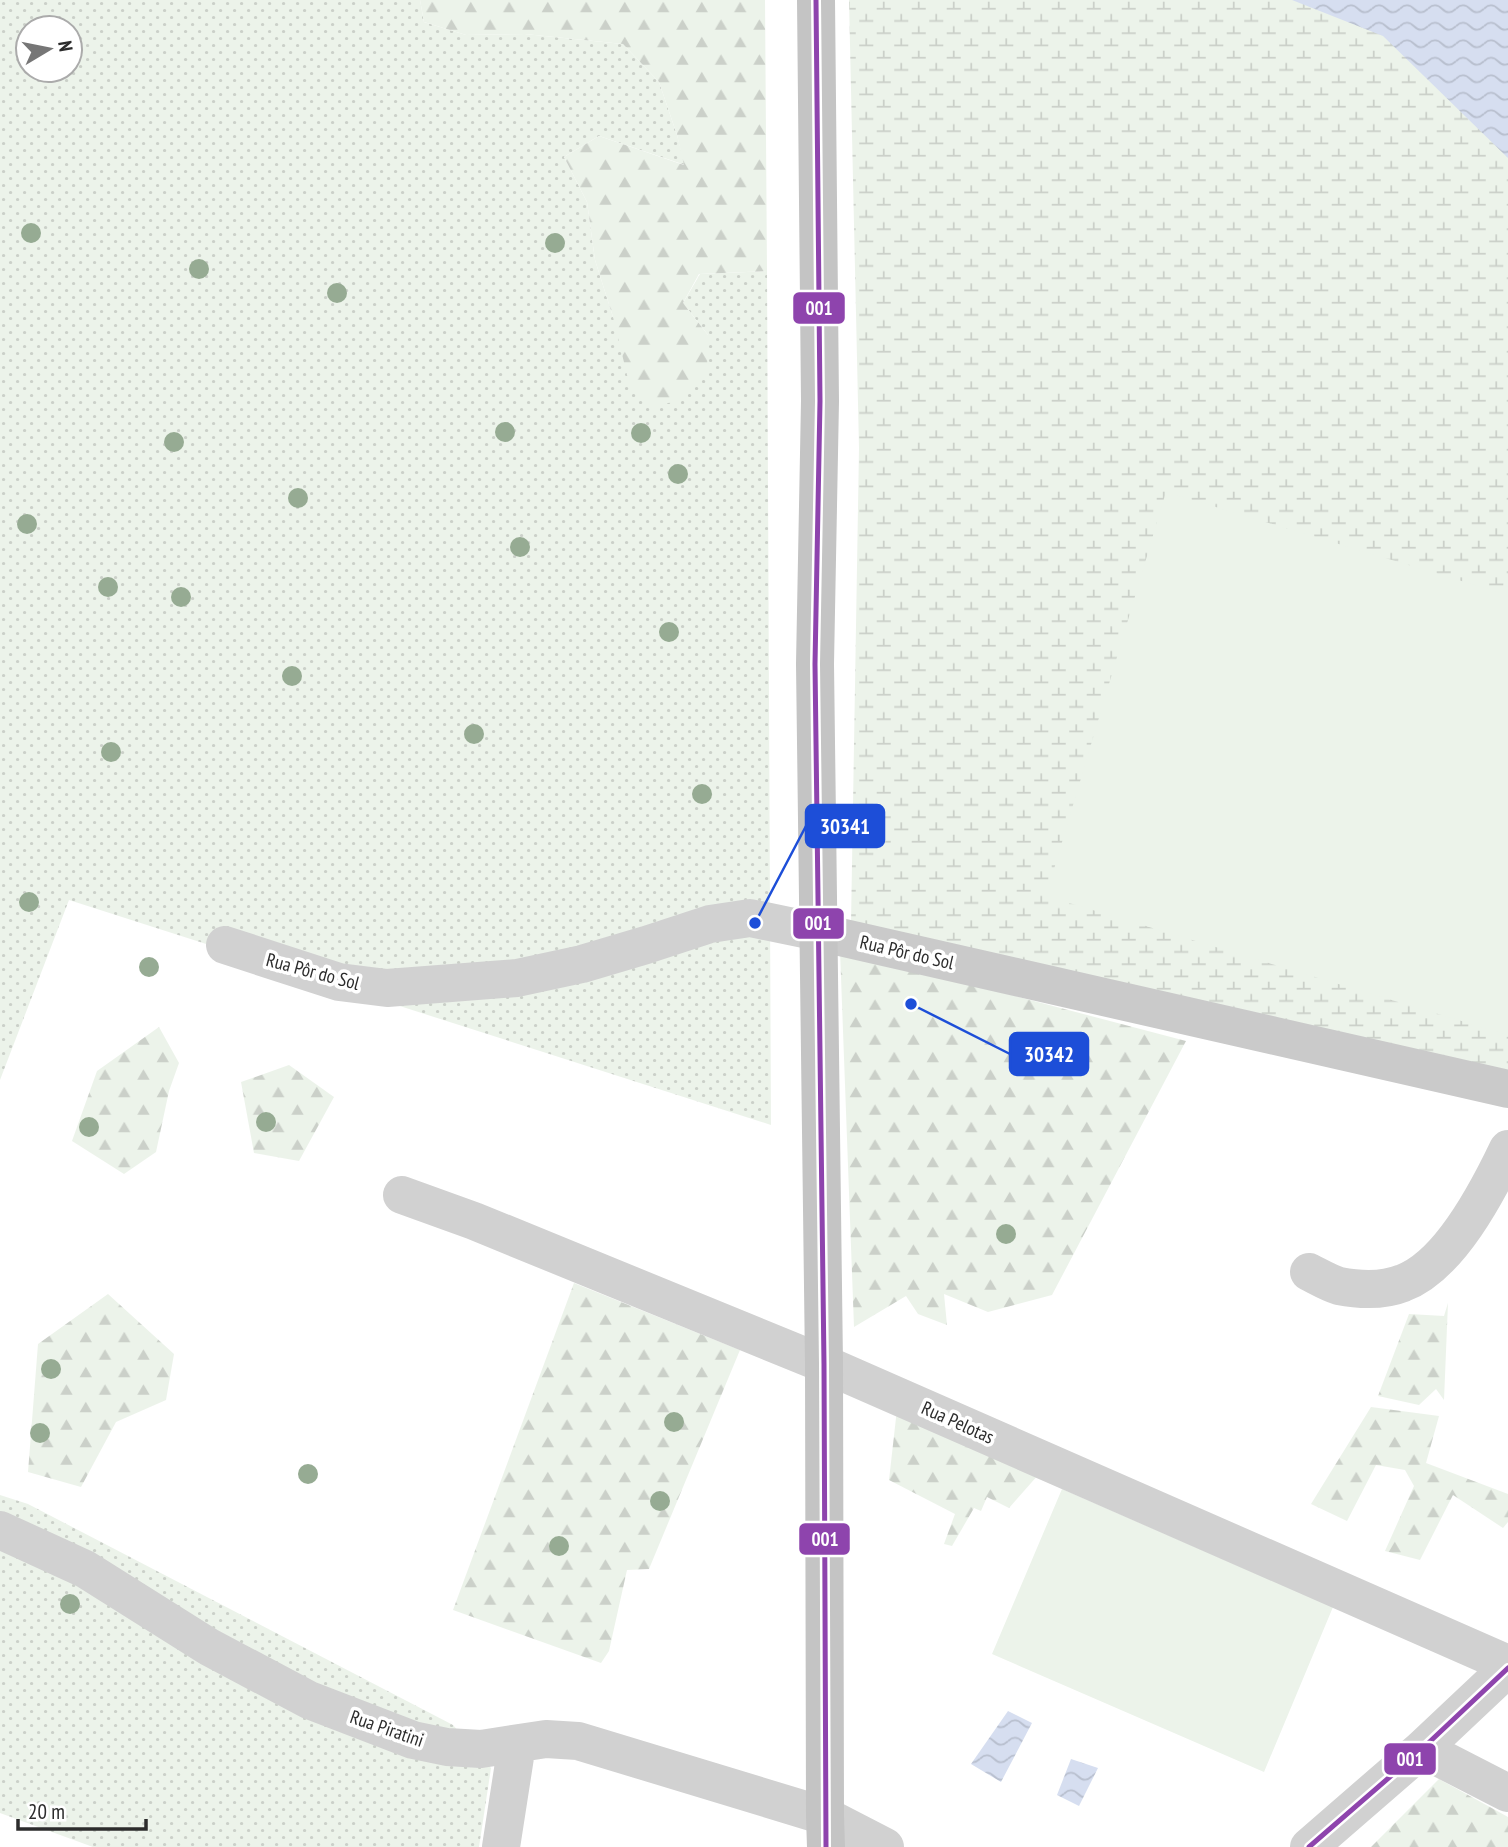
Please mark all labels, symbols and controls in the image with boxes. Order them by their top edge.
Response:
north arrow [14,14,84,84]
text: N [53,39,78,53]
line badge: 001 [792,291,846,325]
text: 001 [805,296,833,320]
callout: 30341 [806,805,884,847]
text: 30341 [820,813,870,840]
line badge: 001 [792,907,845,940]
text: 001 [804,911,832,935]
street label: Rua Pôr do Sol [858,930,957,975]
street label: Rua Pôr do Sol [264,947,363,995]
callout: 30342 [1010,1033,1088,1075]
text: 30342 [1024,1041,1074,1068]
street label: Rua Pelotas [918,1395,998,1449]
line badge: 001 [798,1522,851,1556]
text: 001 [811,1527,839,1551]
street label: Rua Piratini [347,1704,427,1752]
line badge: 001 [1383,1742,1437,1776]
text: 001 [1396,1747,1424,1771]
scale bar [18,1787,145,1831]
text: 20 m [28,1798,65,1825]

